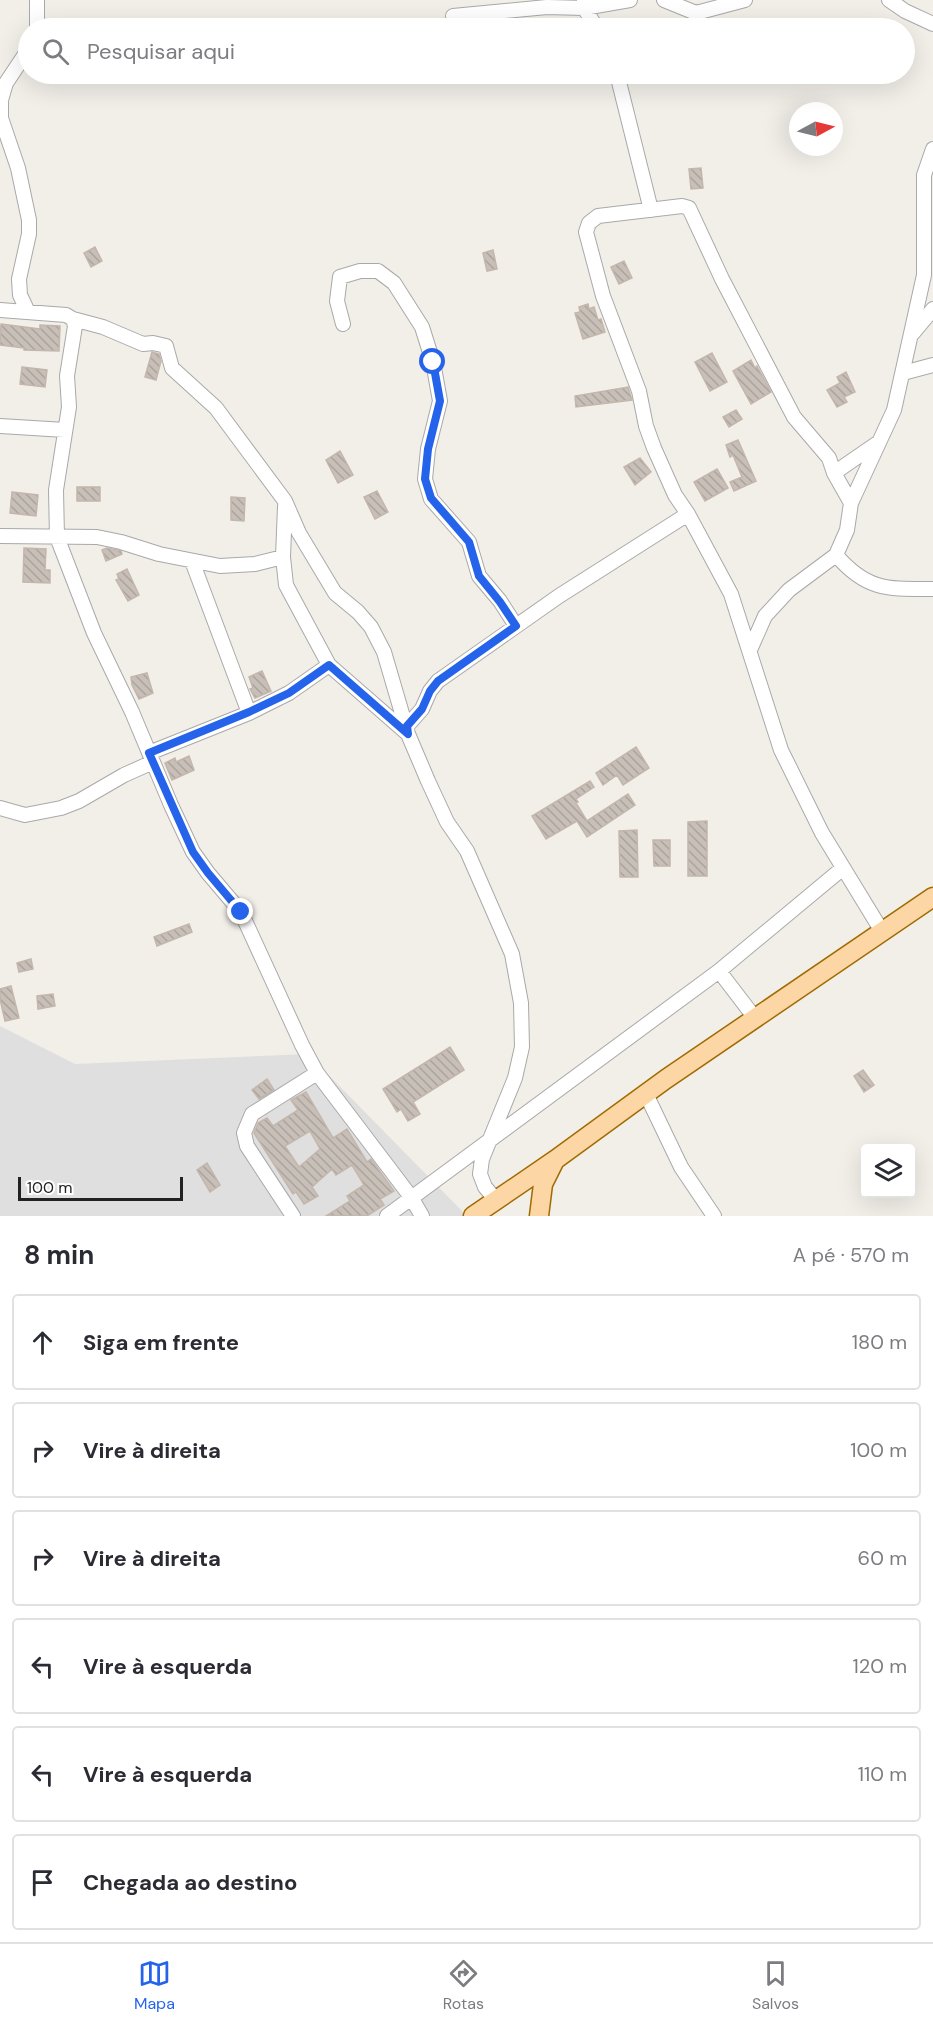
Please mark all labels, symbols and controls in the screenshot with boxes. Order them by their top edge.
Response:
search box [18,18,915,84]
icon: search [39,35,72,68]
text: Pesquisar aqui [87,37,235,66]
north arrow [789,102,843,156]
route start [419,348,445,374]
route end [227,898,253,924]
map controls [861,1144,915,1198]
button: layers [861,1144,915,1198]
scale bar [18,1174,183,1202]
text: 100 m [27,1177,72,1198]
text: 8 min [24,1238,94,1272]
text: A pé · 570 m [793,1242,909,1268]
icon: ahead [26,1326,59,1359]
text: Siga em frente [83,1328,239,1357]
text: 180 m [852,1329,907,1355]
icon: right [26,1434,59,1467]
text: Vire à direita [83,1436,221,1465]
text: 100 m [850,1437,907,1463]
icon: right [26,1542,59,1575]
text: Vire à direita [83,1544,221,1573]
text: 60 m [858,1545,907,1571]
icon: left [26,1650,59,1683]
text: Vire à esquerda [83,1652,252,1681]
text: 120 m [853,1653,907,1679]
icon: left [26,1758,59,1791]
text: Vire à esquerda [83,1760,252,1789]
text: 110 m [858,1761,907,1787]
icon: arrive [26,1866,59,1899]
text: Chegada ao destino [83,1868,297,1897]
tab: Mapa [134,1957,175,2014]
tab: Rotas [443,1957,484,2014]
tab: Salvos [752,1957,799,2014]

